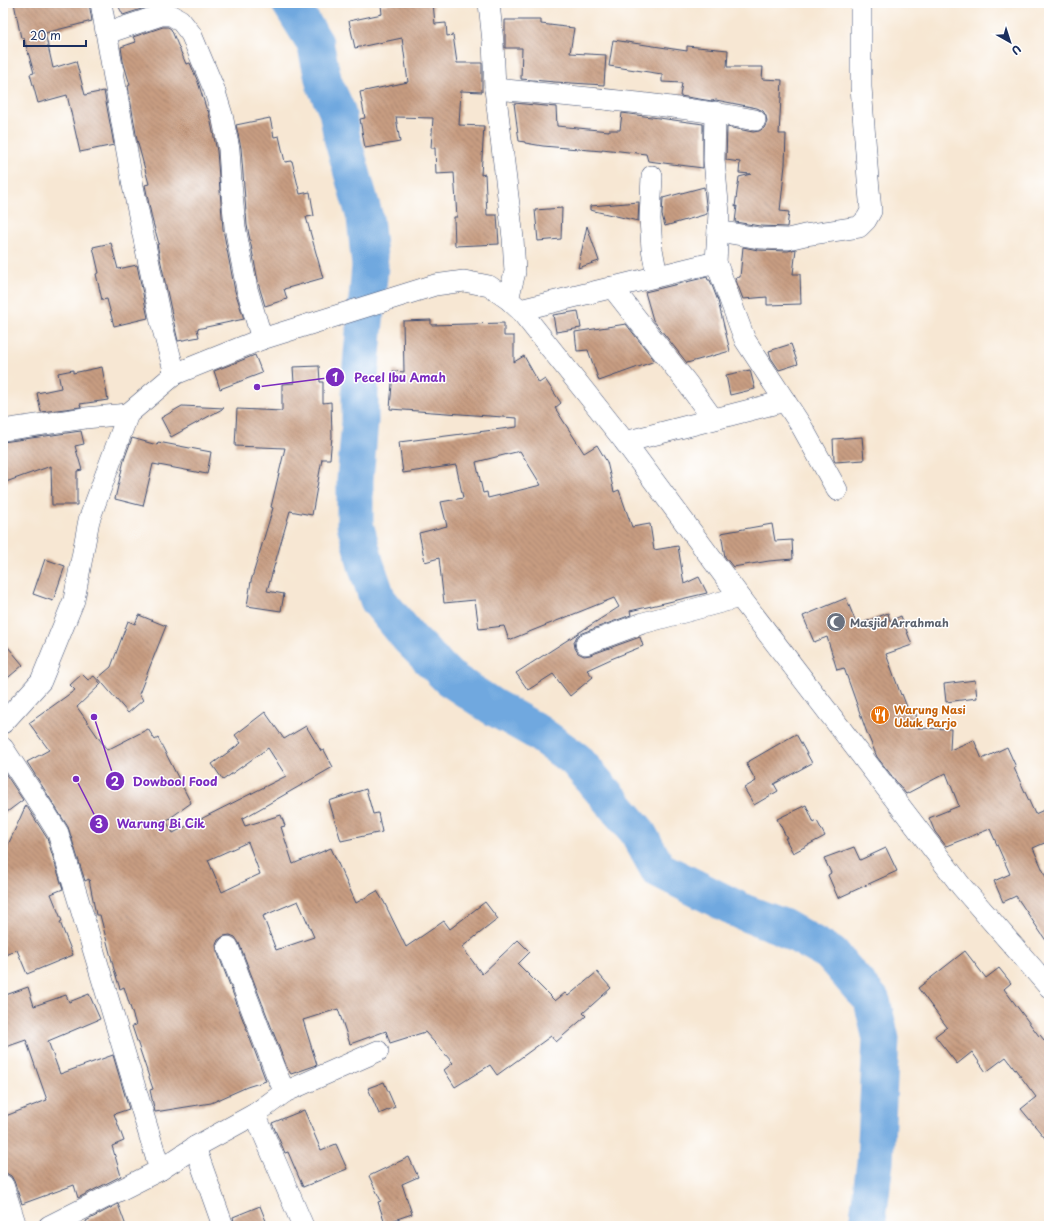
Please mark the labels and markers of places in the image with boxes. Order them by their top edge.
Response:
callout: Pecel Ibu Amah [325,365,455,389]
mosque icon: Masjid Arrahmah [825,611,847,633]
place label: Masjid Arrahmah [850,614,949,631]
place label: Warung Nasi Uduk Parjo [894,701,966,731]
restaurant icon: Warung Nasi Uduk Parjo [869,704,891,726]
callout: Dowbool Food [105,769,226,793]
callout: Warung Bi Cik [89,812,213,836]

